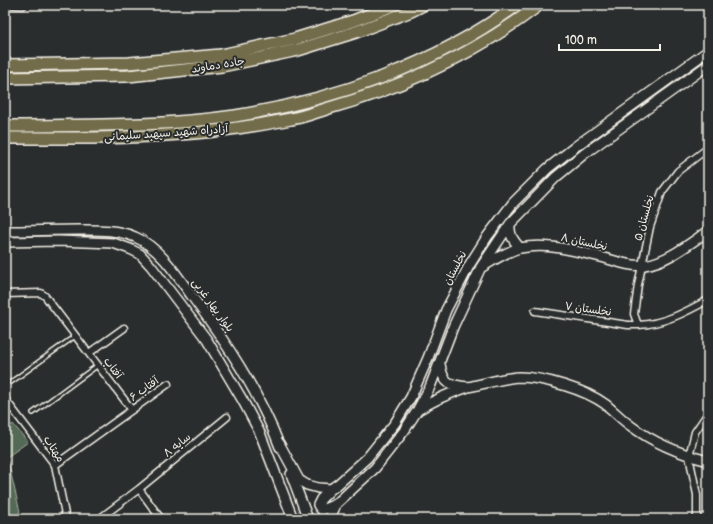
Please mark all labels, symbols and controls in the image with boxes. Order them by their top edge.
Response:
scale bar [559,26,660,52]
text: 100 m [565,33,597,48]
street label: جاده دماوند [190,54,246,76]
street label: آزادراه شهید سپهبد سلیمانی [104,122,230,145]
street label: نخلستان ۵ [631,194,657,242]
street label: نخلستان ۸ [560,231,608,253]
street label: نخلستان [441,249,469,287]
street label: بلوار بهار غربی [188,276,237,335]
street label: نخلستان ۷ [564,299,612,319]
street label: آفتاب [100,355,126,383]
street label: آفتاب ۶ [127,373,163,405]
street label: سایه ۸ [161,430,193,460]
street label: مهتاب [40,433,67,465]

